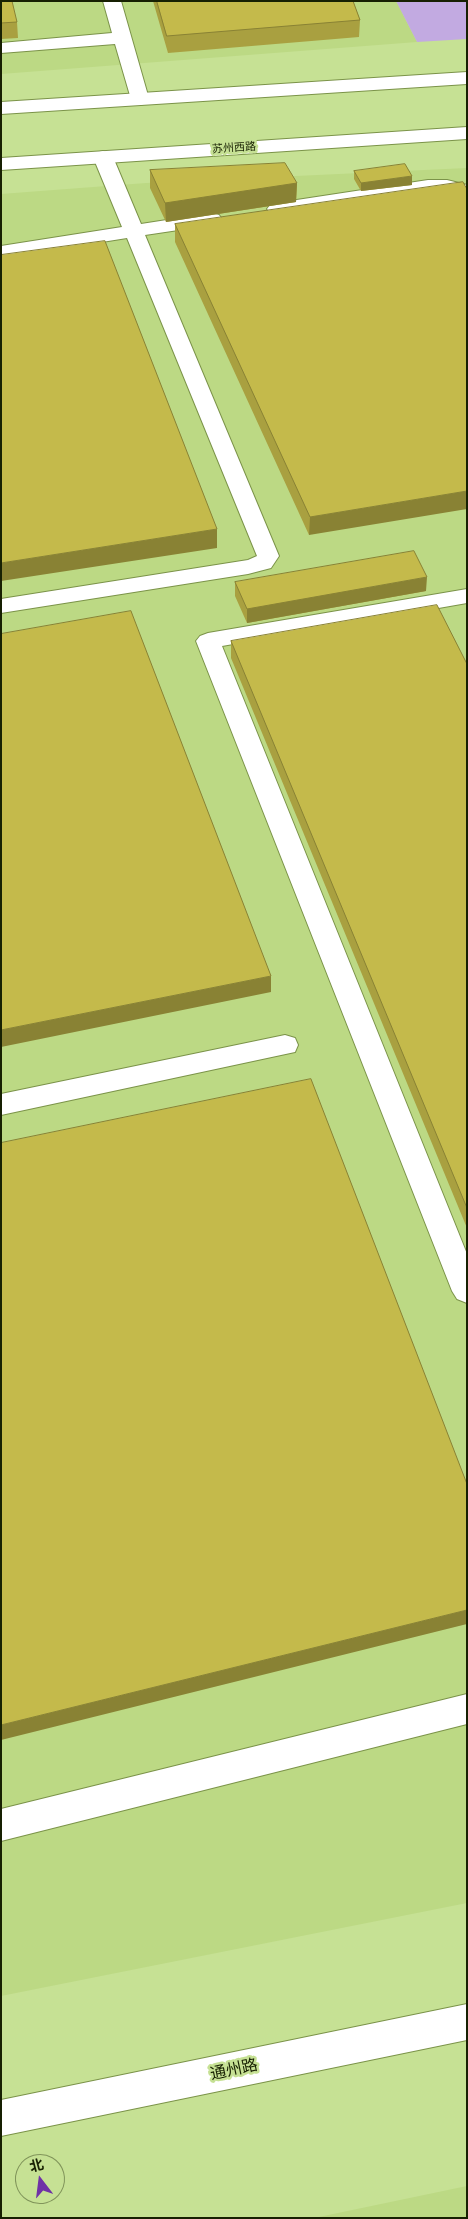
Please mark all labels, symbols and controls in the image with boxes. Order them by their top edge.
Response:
street label: 苏州西路 [212,140,256,156]
street label: 通州路 [209,2056,259,2084]
north arrow [15,2154,65,2204]
text: 北 [27,2155,45,2176]

